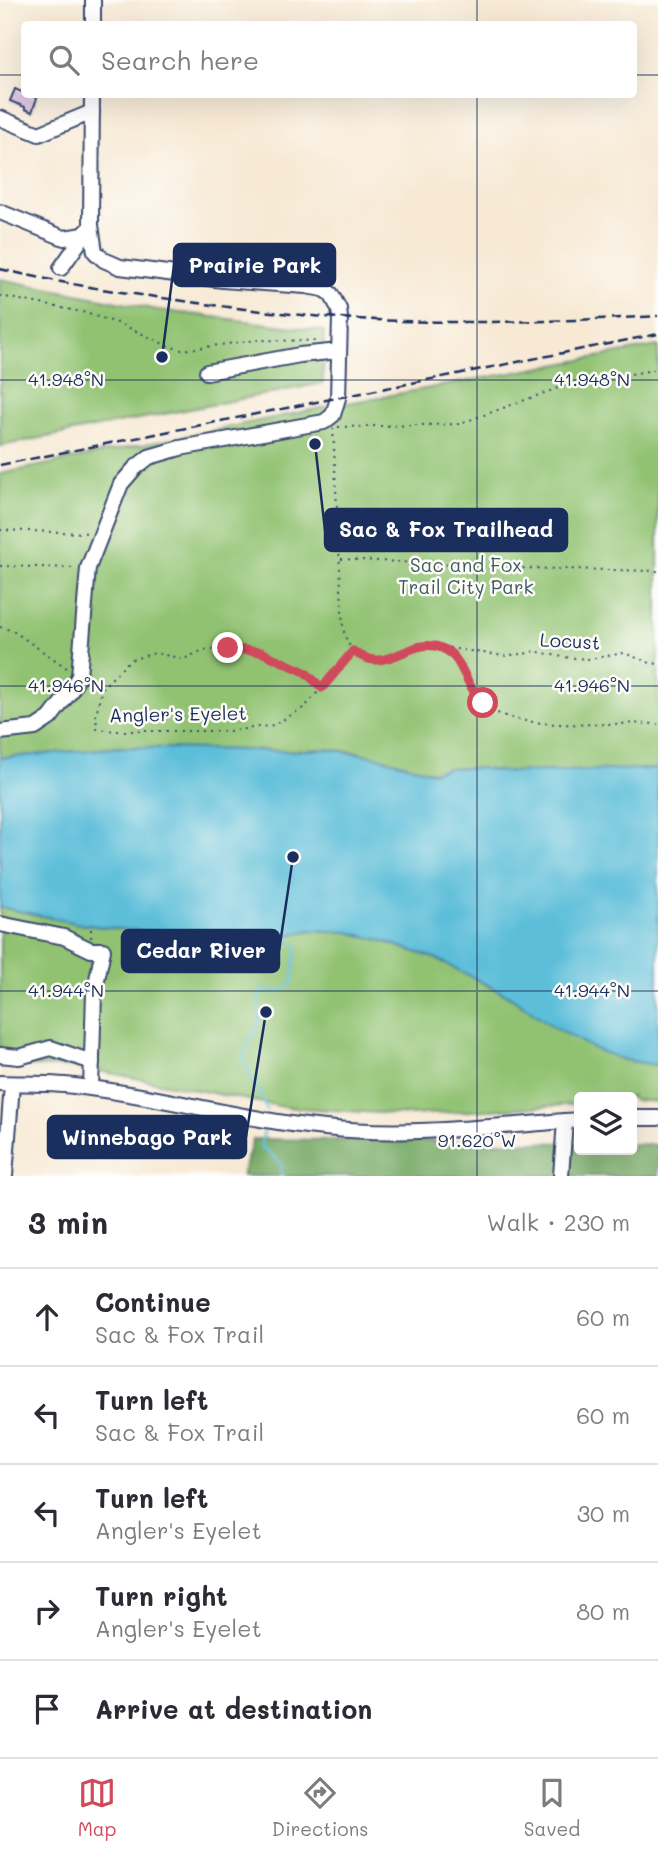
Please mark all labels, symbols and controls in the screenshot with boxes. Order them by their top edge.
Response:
search box [21,21,637,98]
icon: search [45,41,83,79]
text: Search here [101,43,259,77]
callout: Prairie Park [174,244,335,286]
text: Prairie Park [189,251,321,278]
text: 41.948°N [28,367,104,391]
text: 41.948°N [554,367,630,391]
callout: Sac & Fox Trailhead [325,509,567,551]
text: Sac & Fox Trailhead [339,515,553,542]
park label: Sac and Fox Trail City Park [398,552,534,599]
street label: Locust [539,626,601,655]
route end [212,632,243,663]
text: 41.946°N [28,673,104,697]
text: 41.946°N [554,673,630,697]
route start [467,687,498,718]
street label: Angler's Eyelet [109,700,247,727]
callout: Cedar River [122,930,279,972]
text: Cedar River [136,936,266,963]
text: 41.944°N [28,978,104,1002]
text: 41.944°N [554,978,630,1002]
map controls [574,1092,637,1155]
button: layers [574,1092,637,1155]
callout: Winnebago Park [48,1116,246,1158]
text: Winnebago Park [62,1123,232,1150]
text: 91.620°W [438,1128,516,1152]
text: 3 min [28,1202,108,1242]
text: Walk · 230 m [487,1207,630,1237]
text: Continue [95,1285,211,1319]
icon: ahead [28,1298,66,1336]
text: 60 m [576,1302,630,1332]
text: Sac & Fox Trail [95,1319,264,1349]
text: Turn left [95,1383,208,1417]
icon: left [28,1396,66,1434]
text: 60 m [576,1400,630,1430]
text: Sac & Fox Trail [95,1417,264,1447]
text: Turn left [95,1481,208,1515]
icon: left [28,1494,66,1532]
text: 30 m [577,1498,630,1528]
text: Angler's Eyelet [95,1515,262,1545]
text: Turn right [95,1579,228,1613]
icon: right [28,1592,66,1630]
text: 80 m [576,1596,630,1626]
text: Angler's Eyelet [95,1613,262,1643]
icon: arrive [28,1690,66,1728]
text: Arrive at destination [95,1692,372,1726]
tab: Map [78,1774,116,1841]
tab: Directions [272,1774,368,1841]
tab: Saved [524,1774,580,1841]

